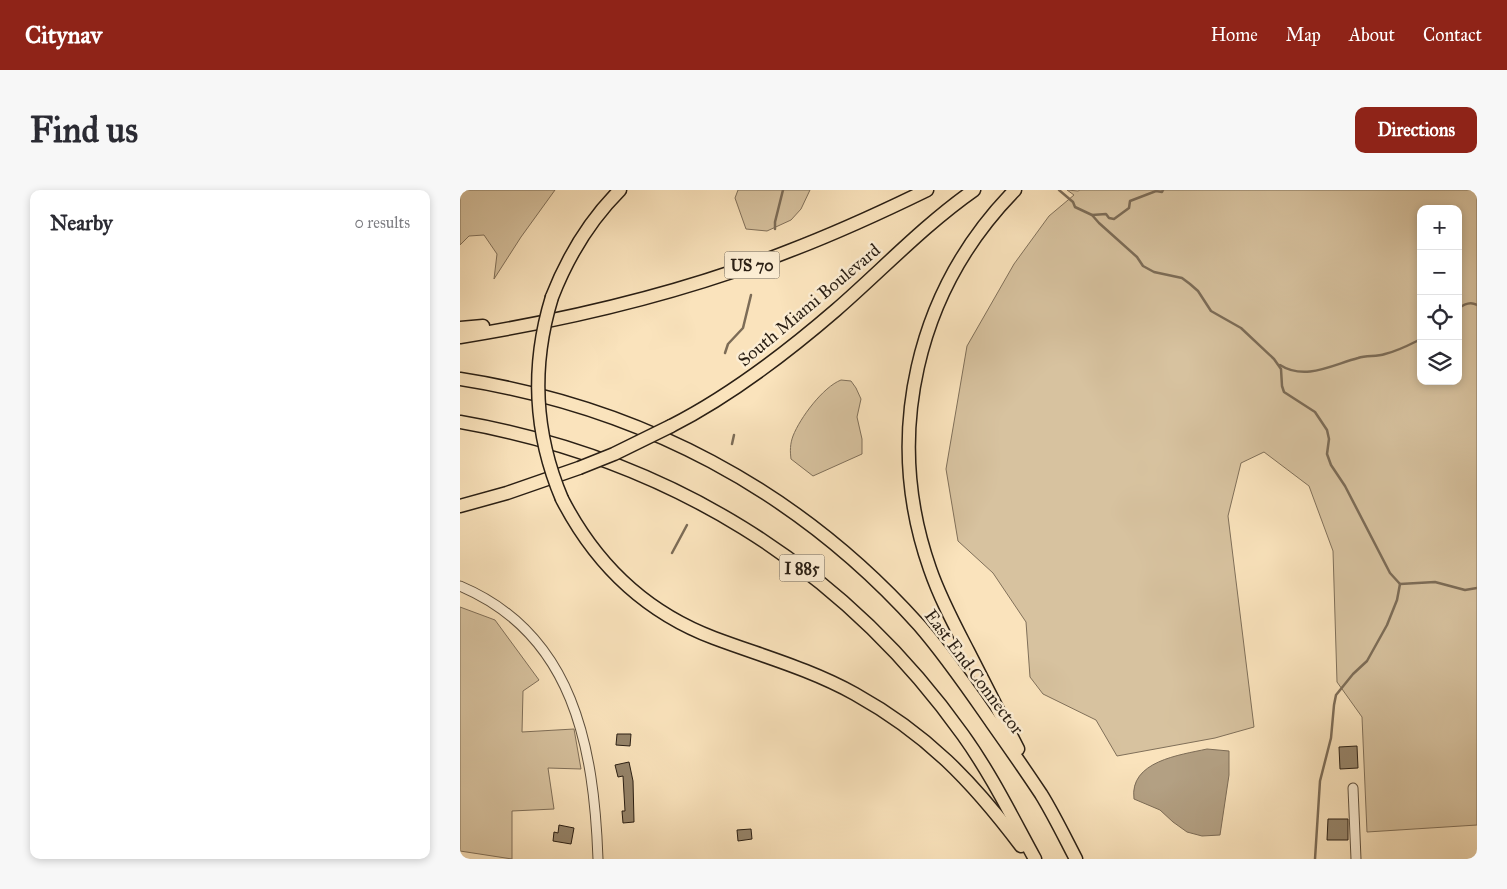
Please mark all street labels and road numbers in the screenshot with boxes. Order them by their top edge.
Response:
street label: South Miami Boulevard [733,239,885,371]
road number: US 70 [724,252,780,278]
road number: I 885 [780,554,824,582]
street label: East End Connector [920,605,1028,739]

